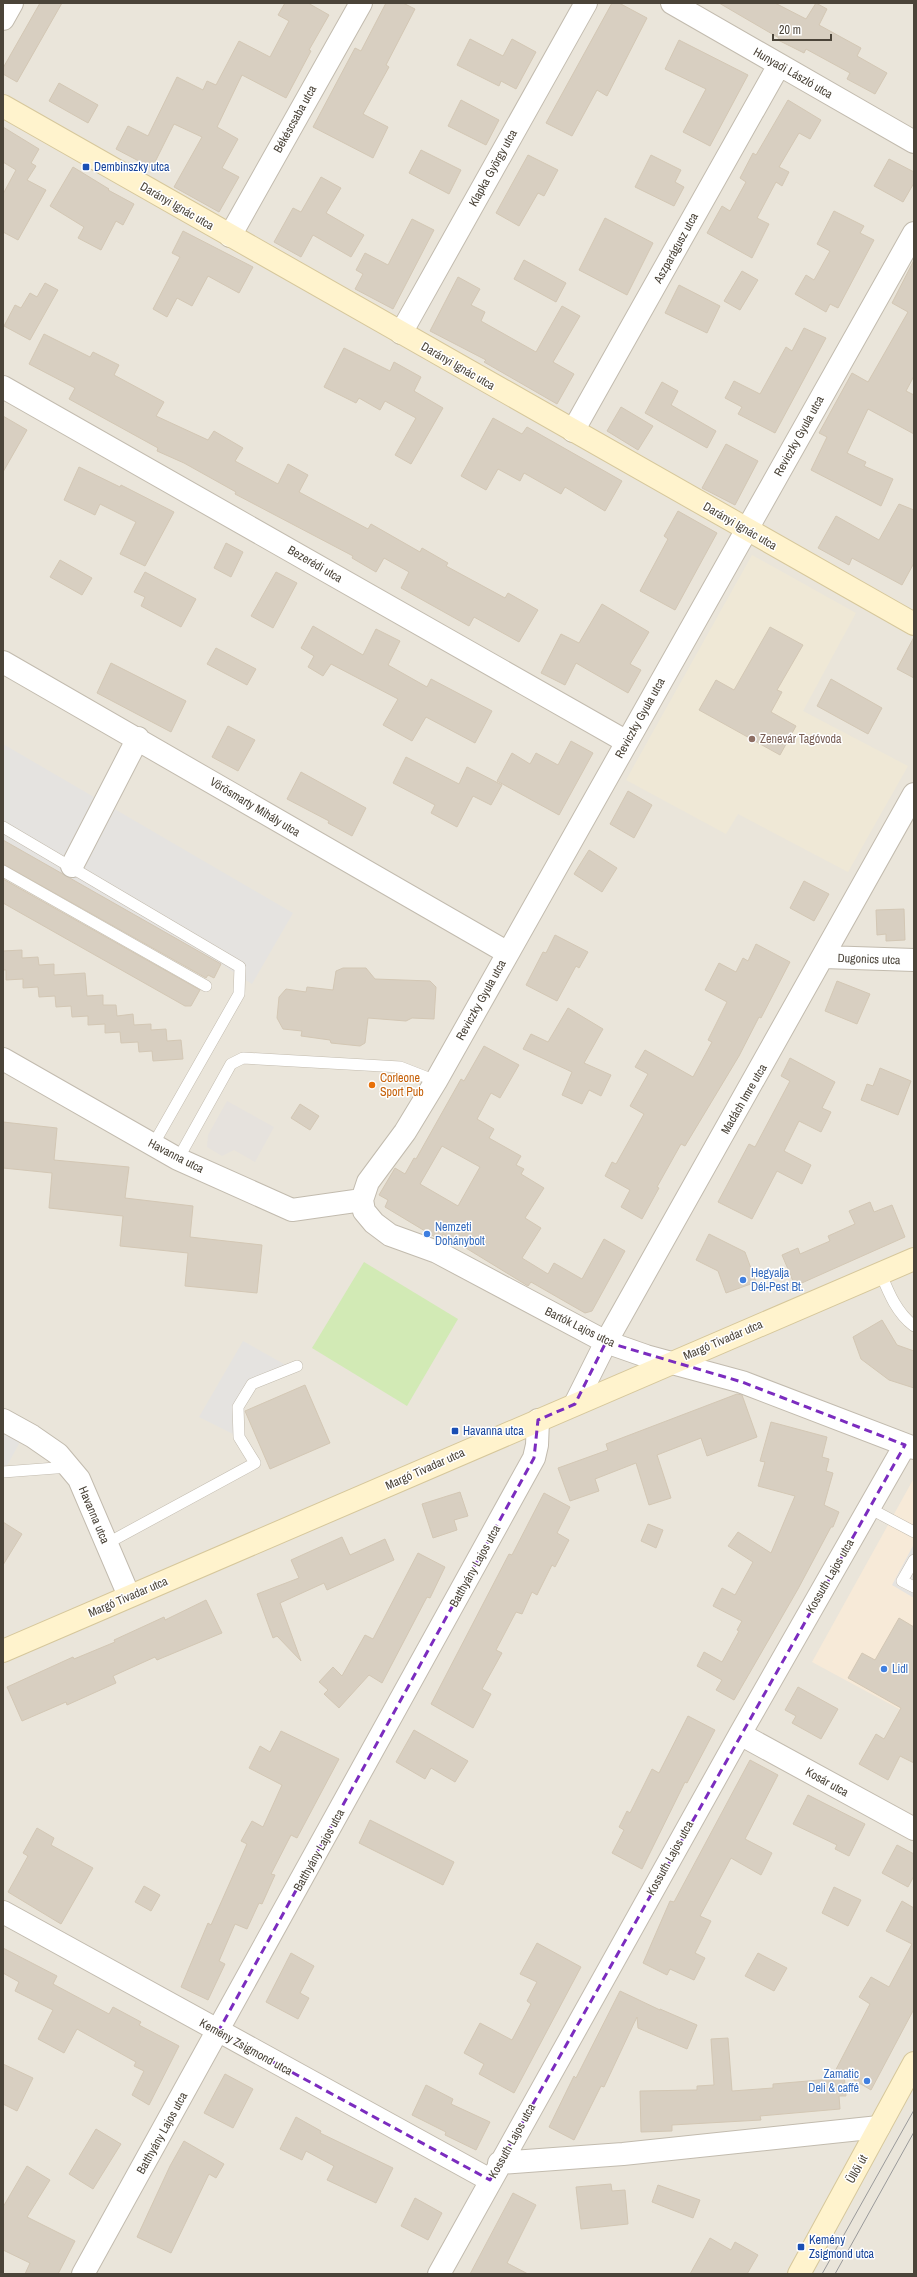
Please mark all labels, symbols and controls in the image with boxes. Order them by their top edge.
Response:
scale bar [773,16,831,42]
text: 20 m [779,22,801,38]
street label: Hunyadi László utca [750,44,836,102]
street label: Békéscsaba utca [270,82,320,156]
street label: Klapka György utca [465,126,521,209]
place label: Dembinszky utca [94,159,170,175]
marker: Dembinszky utca [81,162,91,172]
street label: Darányi Ignác utca [137,178,217,234]
street label: Aszparágusz utca [650,209,702,287]
street label: Darányi Ignác utca [418,338,498,394]
street label: Reviczky Gyula utca [770,392,828,479]
street label: Darányi Ignác utca [700,498,780,554]
street label: Bezerédi utca [285,542,346,586]
street label: Reviczky Gyula utca [611,674,669,761]
place label: Zenevár Tagóvoda [760,731,842,747]
marker: Zenevár Tagóvoda [747,734,757,744]
street label: Vörösmarty Mihály utca [207,774,304,841]
street label: Dugonics utca [837,950,901,968]
street label: Reviczky Gyula utca [452,956,510,1043]
street label: Madách Imre utca [717,1060,771,1137]
place label: Corleone Sport Pub [380,1070,424,1100]
marker: Corleone Sport Pub [367,1080,377,1090]
street label: Havanna utca [145,1135,207,1177]
place label: Nemzeti Dohánybolt [435,1219,485,1249]
marker: Nemzeti Dohánybolt [422,1229,432,1239]
place label: Hegyalja Dél-Pest Bt. [751,1265,804,1295]
marker: Hegyalja Dél-Pest Bt. [738,1275,748,1285]
street label: Bartók Lajos utca [542,1303,618,1351]
street label: Margó Tivadar utca [681,1316,766,1364]
place label: Havanna utca [463,1423,524,1439]
marker: Havanna utca [450,1426,460,1436]
street label: Margó Tivadar utca [383,1444,468,1494]
street label: Havanna utca [75,1484,113,1547]
street label: Batthyány Lajos utca [446,1522,504,1610]
street label: Kossuth Lajos utca [802,1536,858,1616]
street label: Margó Tivadar utca [86,1573,171,1621]
place label: Lidl [892,1661,908,1677]
marker: Lidl [879,1664,889,1674]
street label: Kosár utca [803,1764,852,1801]
street label: Batthyány Lajos utca [290,1806,348,1894]
street label: Kossuth Lajos utca [643,1817,697,1898]
street label: Kemény Zsigmond utca [197,2015,296,2079]
place label: Zamatic Deli & caffé [808,2066,859,2096]
marker: Zamatic Deli & caffé [862,2076,872,2086]
street label: Batthyány Lajos utca [133,2089,191,2177]
street label: Kossuth Lajos utca [485,2100,539,2181]
street label: Üllői út [842,2151,872,2186]
place label: Kemény Zsigmond utca [809,2232,875,2262]
marker: Kemény Zsigmond utca [796,2242,806,2252]

